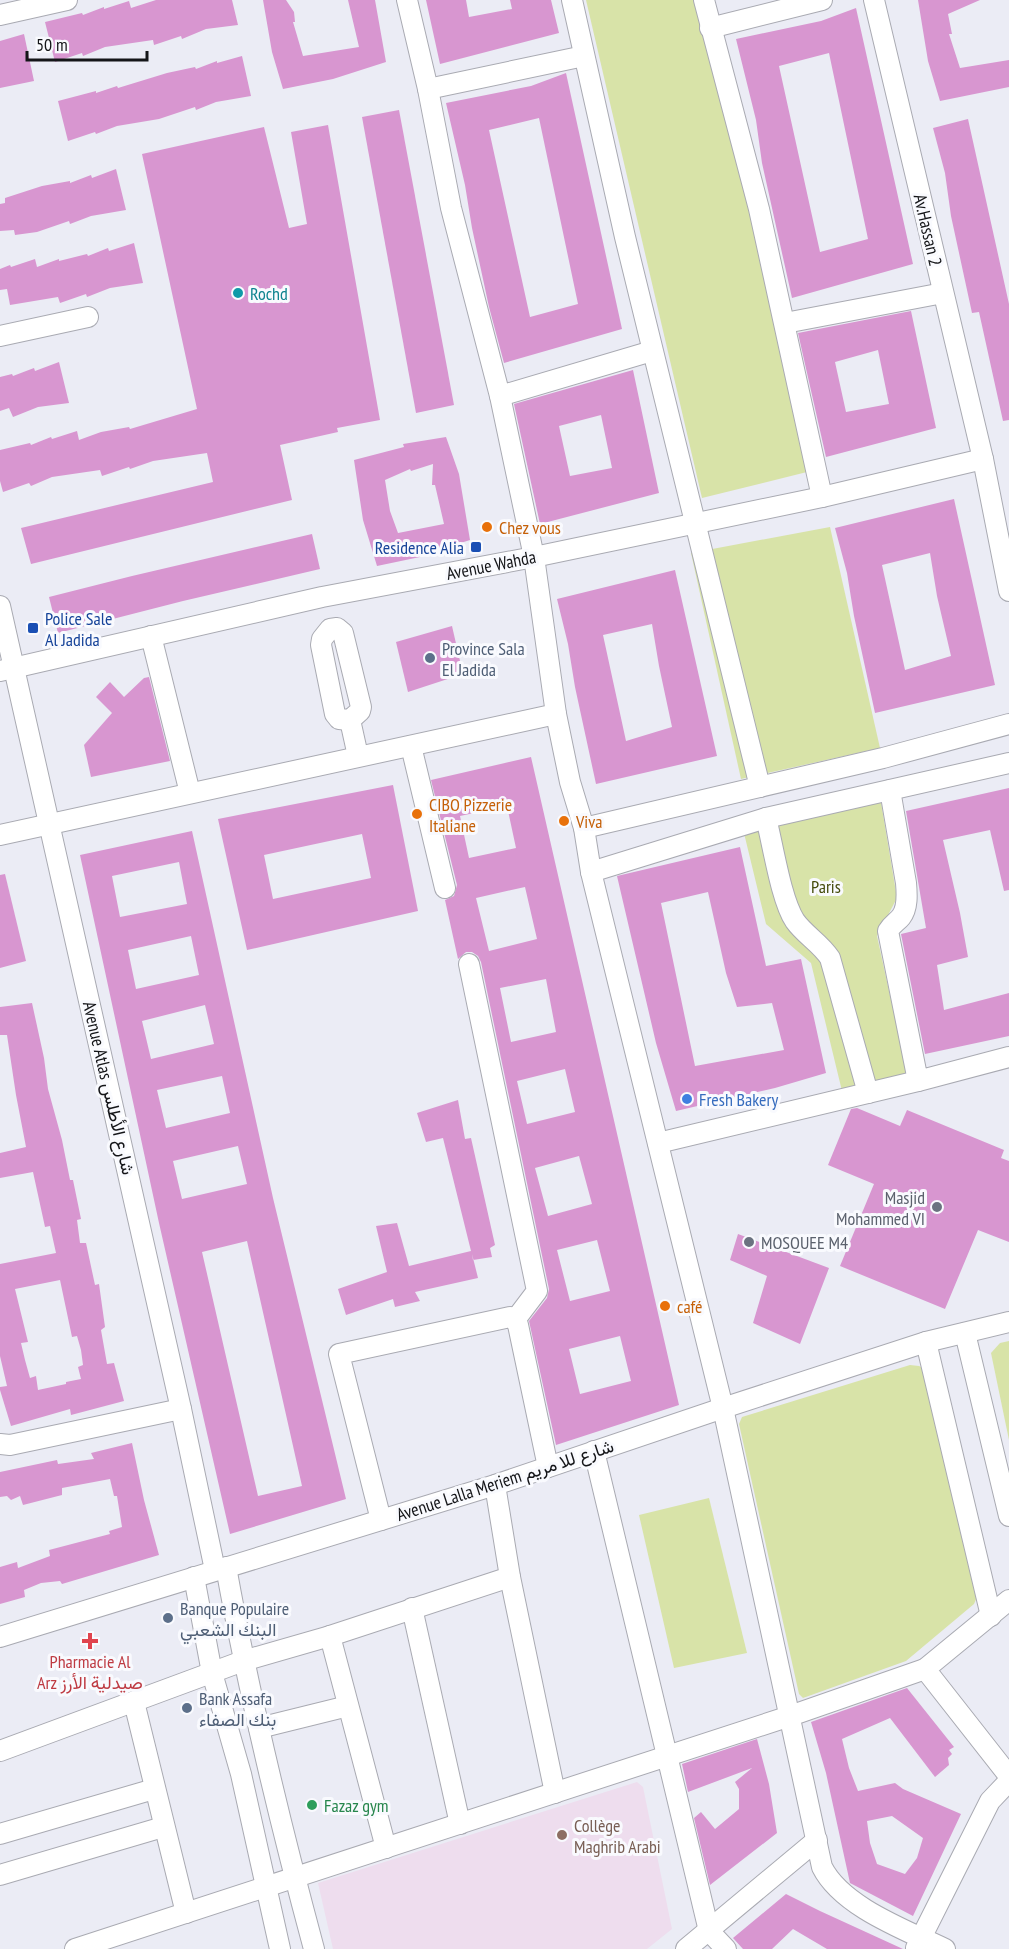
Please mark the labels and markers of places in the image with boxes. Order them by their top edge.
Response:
place label: Rochd [250,282,288,305]
marker: Rochd [231,286,245,300]
place label: Chez vous [499,516,561,539]
marker: Chez vous [480,520,494,534]
place label: Residence Alia [375,536,464,559]
marker: Residence Alia [469,540,483,554]
place label: Police Sale Al Jadida [45,607,112,651]
marker: Police Sale Al Jadida [26,621,40,635]
place label: Province Sala El Jadida [442,637,525,681]
marker: Province Sala El Jadida [423,651,437,665]
place label: CIBO Pizzerie Italiane [429,793,512,837]
marker: CIBO Pizzerie Italiane [410,807,424,821]
place label: Viva [575,810,602,833]
marker: Viva [557,814,571,828]
place label: Fresh Bakery [699,1088,778,1111]
marker: Fresh Bakery [680,1092,694,1106]
place label: Masjid Mohammed VI [836,1186,925,1230]
marker: Masjid Mohammed VI [930,1200,944,1214]
place label: MOSQUEE M4 [761,1231,848,1254]
marker: MOSQUEE M4 [742,1235,756,1249]
place label: café [677,1295,703,1318]
marker: café [658,1299,672,1313]
place label: Banque Populaire البنك الشعبي [180,1597,289,1645]
marker: Banque Populaire البنك الشعبي [161,1611,175,1625]
marker: Pharmacie Al Arz صيدلية الأرز [83,1634,97,1648]
place label: Pharmacie Al Arz صيدلية الأرز [37,1650,143,1694]
place label: Bank Assafa بنك الصفاء [199,1687,276,1731]
marker: Bank Assafa بنك الصفاء [180,1701,194,1715]
place label: Fazaz gym [324,1794,388,1817]
marker: Fazaz gym [305,1798,319,1812]
place label: Collège Maghrib Arabi [574,1814,661,1858]
marker: Collège Maghrib Arabi [555,1828,569,1842]

